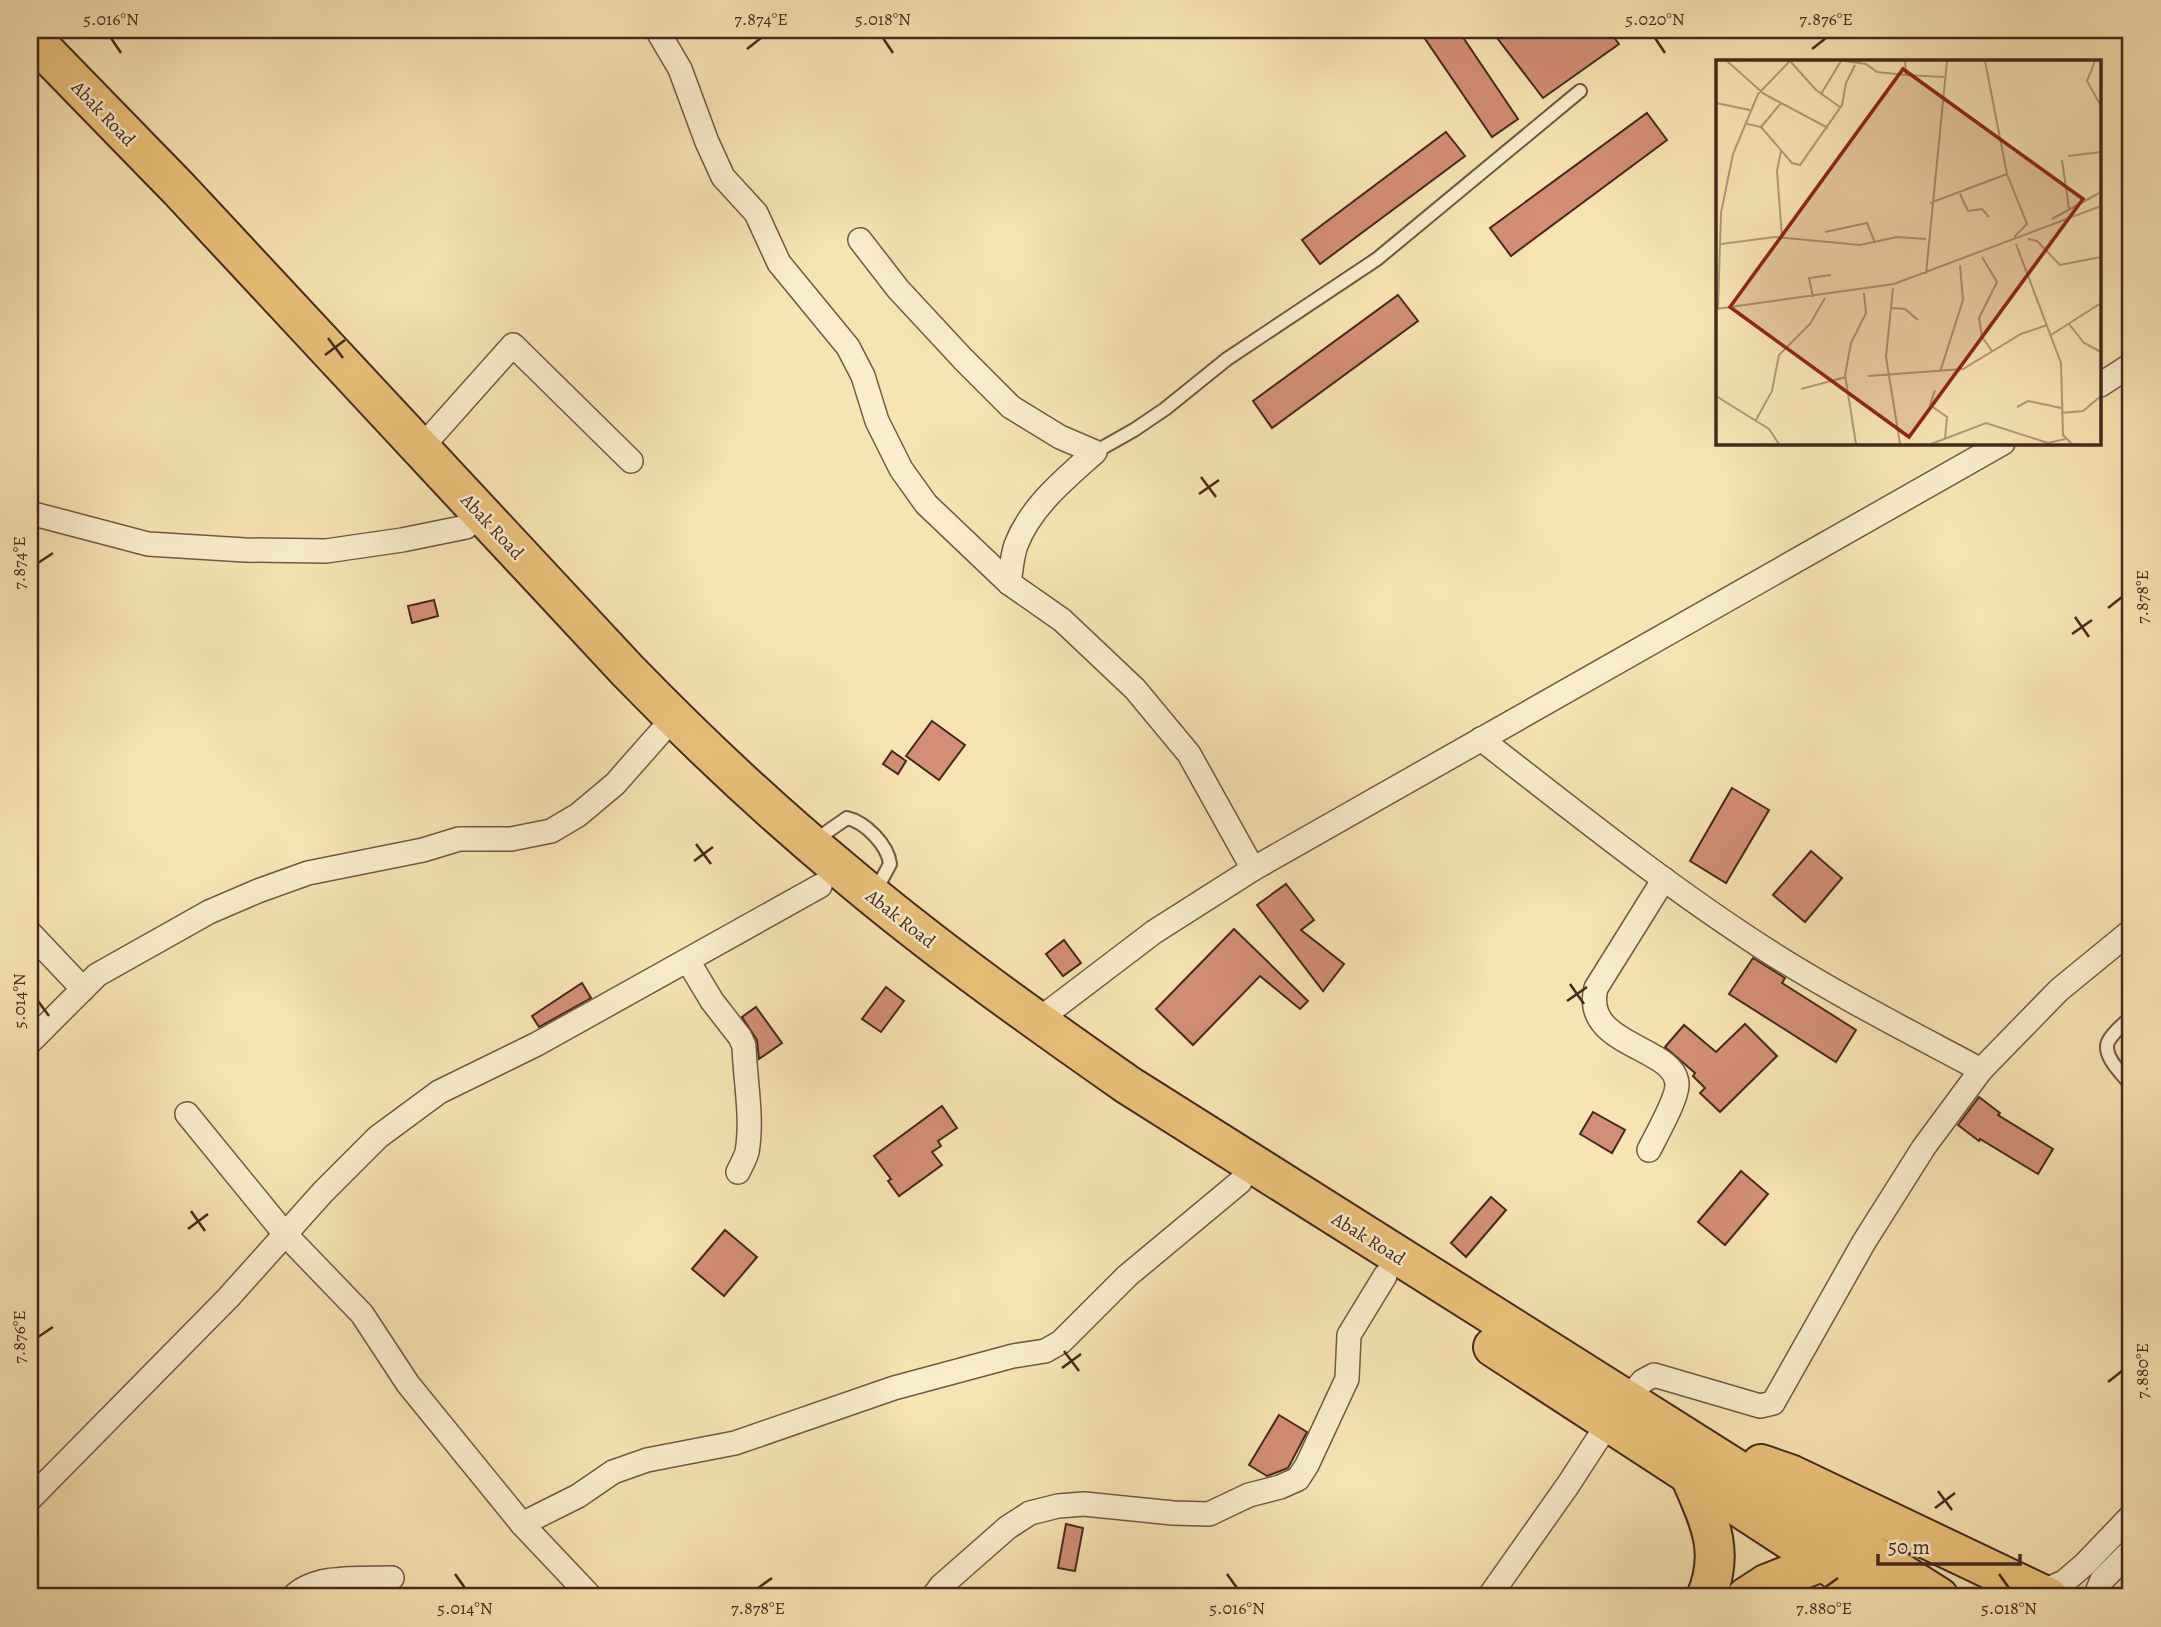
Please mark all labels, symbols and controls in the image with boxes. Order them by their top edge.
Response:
text: 5.016°N [83,7,139,31]
text: 7.874°E [734,7,788,31]
text: 5.018°N [855,7,911,31]
text: 5.020°N [1625,7,1685,31]
text: 7.876°E [1799,7,1853,31]
inset map [1716,60,2102,444]
street label: Abak Road [65,74,142,153]
street label: Abak Road [454,487,530,566]
text: 7.874°E [7,536,31,590]
text: 7.878°E [2130,570,2154,624]
street label: Abak Road [859,883,941,955]
text: 5.014°N [7,973,31,1029]
street label: Abak Road [1326,1206,1411,1272]
text: 7.876°E [7,1310,31,1364]
text: 7.880°E [2130,1343,2154,1399]
scale bar [1878,1522,2019,1566]
text: 50 m [1888,1533,1930,1561]
text: 5.014°N [437,1596,493,1620]
text: 7.878°E [731,1596,785,1620]
text: 5.016°N [1209,1596,1265,1620]
text: 7.880°E [1796,1596,1852,1620]
text: 5.018°N [1981,1596,2037,1620]

